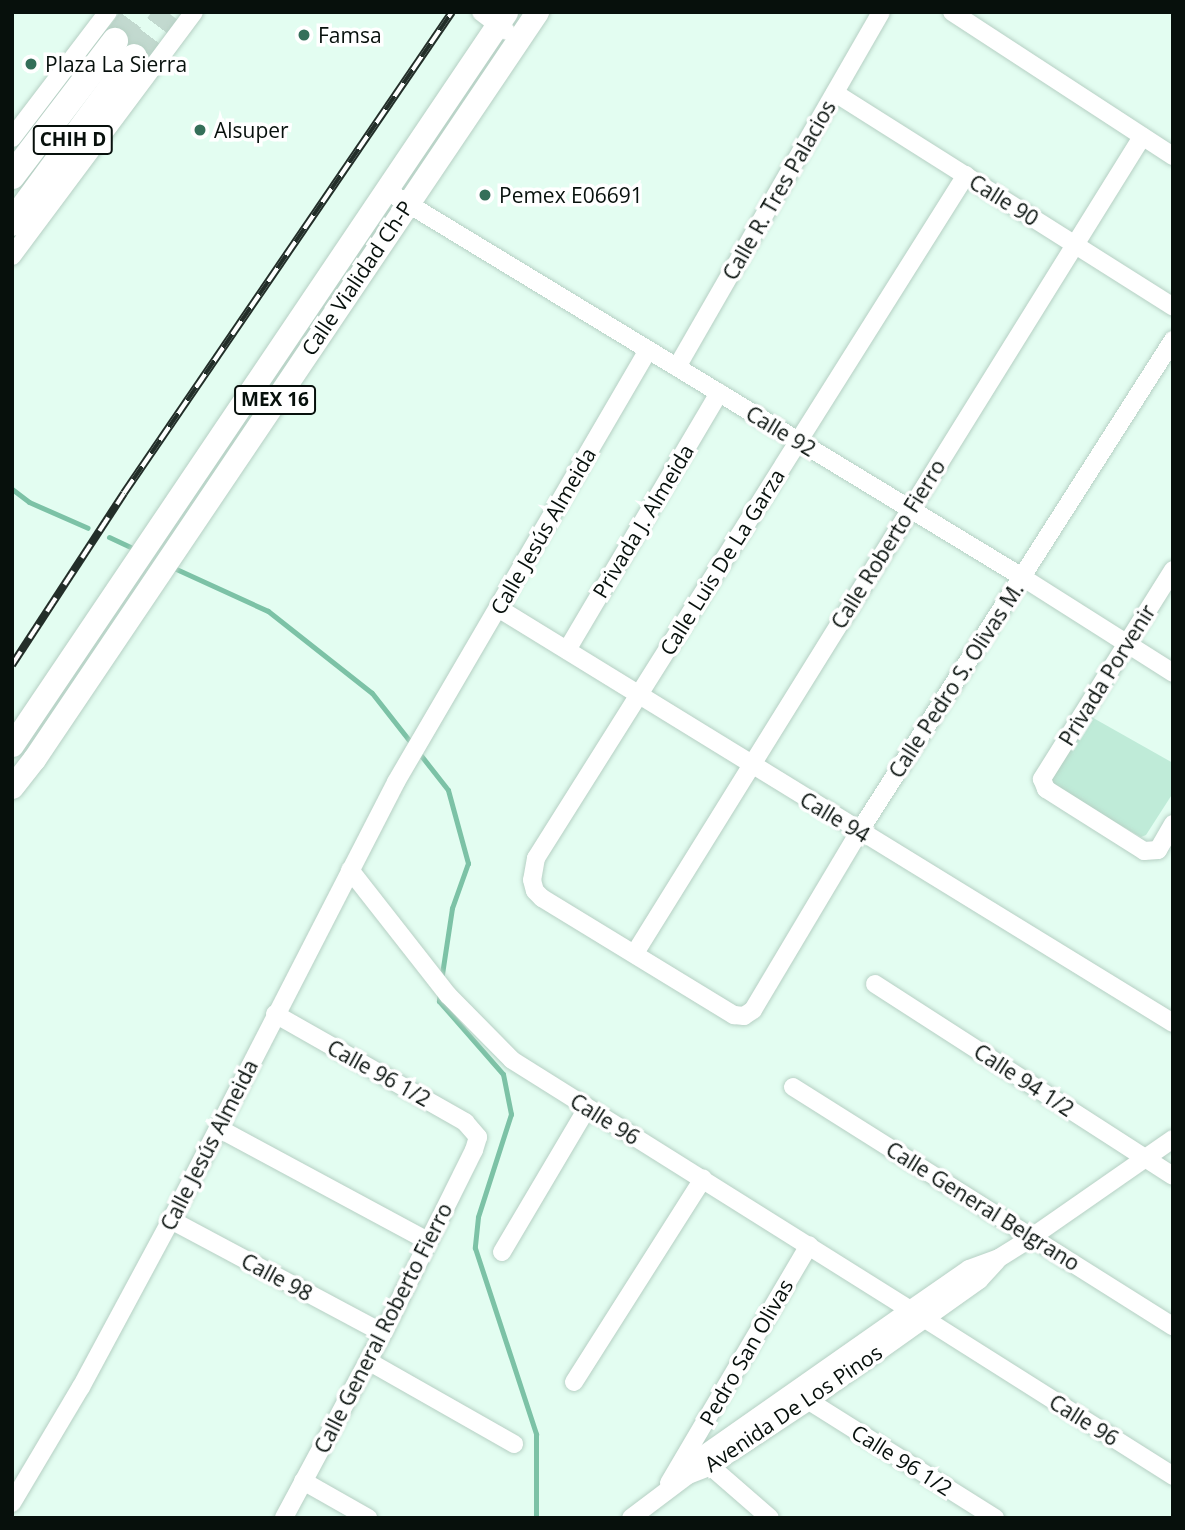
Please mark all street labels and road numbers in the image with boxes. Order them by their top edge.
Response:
street label: Calle R. Tres Palacios [717,96,841,284]
road number: CHIH D [33,124,113,156]
street label: Calle 90 [965,169,1043,231]
street label: Calle Vialidad Ch-P [296,196,418,360]
road number: MEX 16 [233,384,317,416]
street label: Calle 92 [742,400,820,462]
street label: Privada J. Almeida [587,440,699,602]
street label: Calle Jesús Almeida [485,443,601,619]
street label: Calle Roberto Fierro [826,455,950,633]
street label: Calle Luis De La Garza [654,464,790,660]
street label: Calle Pedro S. Olivas M. [883,577,1029,783]
street label: Privada Porvenir [1054,600,1160,750]
street label: Calle 94 [796,786,874,848]
street label: Calle 96 1/2 [323,1034,435,1112]
street label: Calle 94 1/2 [969,1038,1079,1122]
street label: Calle Jesús Almeida [155,1055,263,1235]
street label: Calle 96 [566,1088,644,1150]
street label: Calle General Belgrano [882,1136,1084,1276]
street label: Calle General Roberto Fierro [309,1199,457,1457]
street label: Calle 98 [237,1248,317,1306]
street label: Pedro San Olivas [694,1274,798,1430]
street label: Avenida De Los Pinos [699,1339,887,1477]
street label: Calle 96 [1045,1389,1123,1451]
street label: Calle 96 1/2 [847,1419,957,1501]

